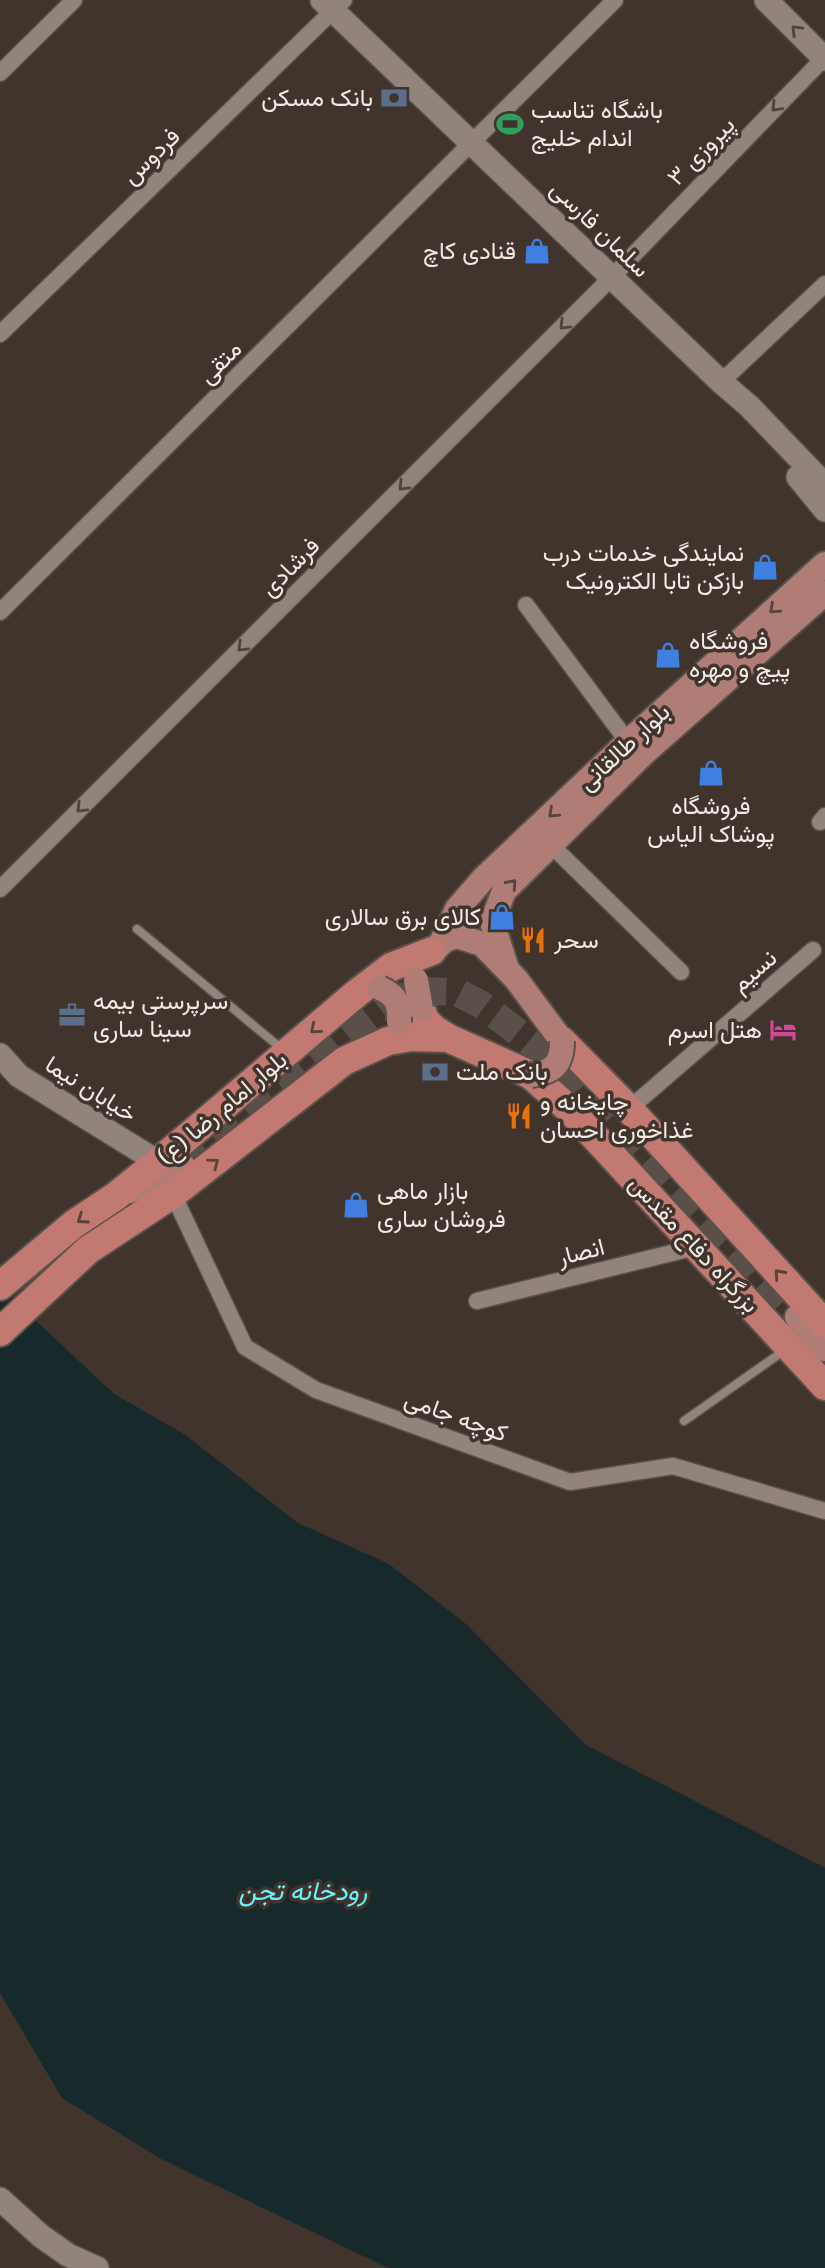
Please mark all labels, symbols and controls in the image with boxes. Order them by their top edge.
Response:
one-way arrow [791,25,804,38]
place label: بانک مسکن [261,80,373,113]
bank icon: بانک مسکن [379,83,409,113]
place label: باشگاه تناسب اندام خلیج [531,92,663,155]
one-way arrow [772,99,785,112]
street label: پیروزی ٣ [659,108,742,193]
sports icon: باشگاه تناسب اندام خلیج [495,109,525,139]
street label: فردوس [114,119,186,191]
street label: سلمان فارسی [544,172,658,284]
place label: قنادی کاچ [423,233,516,267]
shop icon: قنادی کاچ [522,236,552,266]
one-way arrow [560,317,572,329]
street label: متقی [190,332,248,390]
one-way arrow [399,478,411,490]
street label: فرشادی [252,529,326,603]
place label: نمایندگی خدمات درب بازکن تابا الکترونیک [543,535,744,596]
shop icon: نمایندگی خدمات درب بازکن تابا الکترونیک [750,552,780,582]
one-way arrow [770,601,783,614]
place label: فروشگاه پیچ و مهره [689,623,790,686]
one-way arrow [237,638,250,651]
shop icon: فروشگاه پیچ و مهره [653,640,683,670]
street label: بلوار طالقانی [570,695,676,797]
shop icon: فروشگاه پوشاک الیاس [696,758,726,788]
place label: فروشگاه پوشاک الیاس [647,788,775,850]
one-way arrow [76,799,89,812]
one-way arrow [548,805,561,817]
one-way arrow [503,879,516,892]
place label: کالای برق سالاری [325,899,481,932]
shop icon: کالای برق سالاری [487,902,517,932]
place label: سحر [553,922,599,955]
restaurant icon: سحر [518,925,548,955]
street label: نسیم [723,941,784,1000]
place label: سرپرستی بیمه سینا ساری [93,983,228,1044]
office icon: سرپرستی بیمه سینا ساری [57,1000,87,1030]
place label: هتل اسرم [668,1012,762,1046]
hotel icon: هتل اسرم [768,1015,798,1045]
one-way arrow [310,1021,323,1033]
street label: بلوار امام رضا (ع) [149,1042,294,1172]
street label: خیابان نیما [40,1047,144,1129]
place label: بانک ملت [456,1054,548,1087]
bank icon: بانک ملت [420,1057,450,1087]
place label: چایخانه و غذاخوری احسان [540,1084,693,1145]
restaurant icon: چایخانه و غذاخوری احسان [504,1101,534,1131]
one-way arrow [207,1158,219,1171]
street label: بزرگراه دفاع مقدس [622,1167,768,1320]
place label: بازار ماهی فروشان ساری [377,1173,506,1234]
shop icon: بازار ماهی فروشان ساری [341,1190,371,1220]
one-way arrow [77,1211,90,1223]
street label: انصار [553,1229,608,1273]
one-way arrow [775,1269,787,1282]
street label: کوچه جامی [400,1381,513,1449]
water label: رودخانه تجن [239,1872,368,1908]

